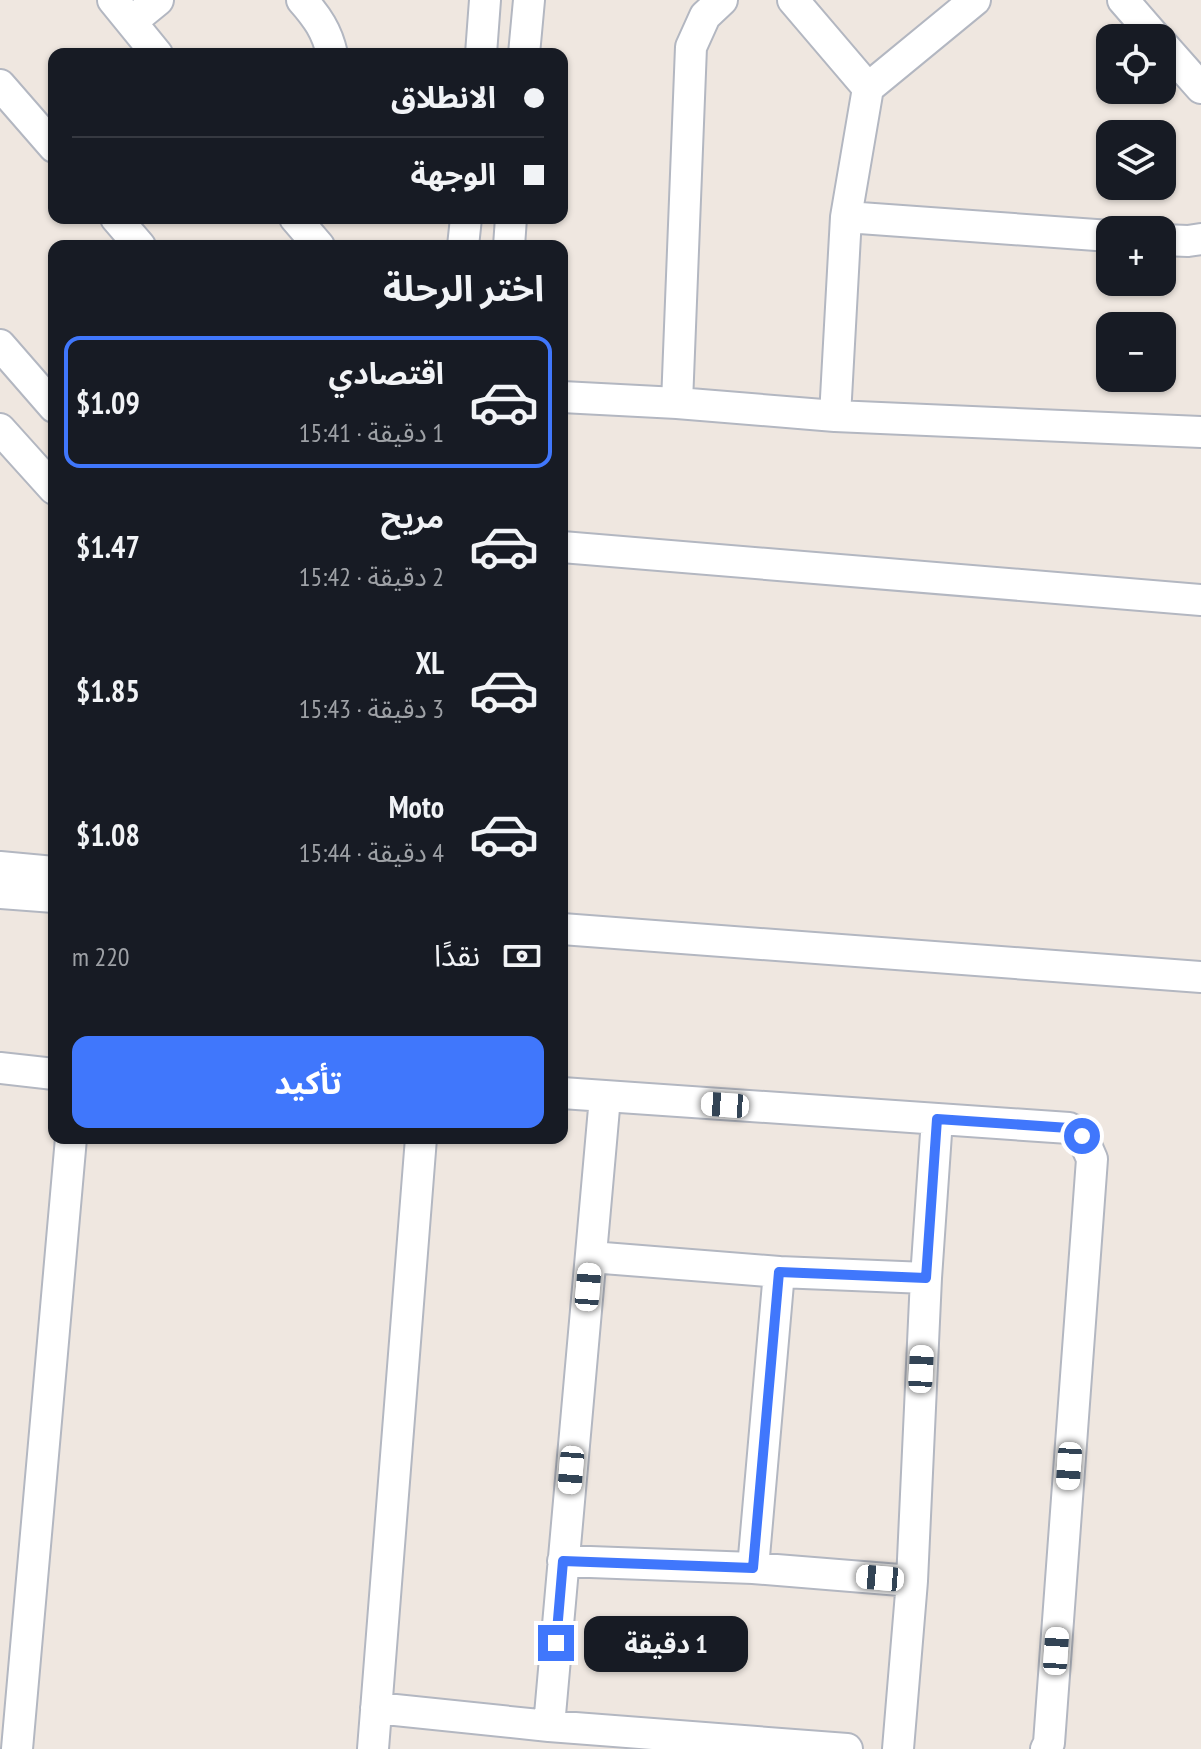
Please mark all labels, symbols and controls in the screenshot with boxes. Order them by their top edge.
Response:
map controls [1096,24,1176,392]
button: locate [1096,24,1176,104]
text: الانطلاق [391,77,496,116]
button: layers [1096,120,1176,200]
text: الوجهة [411,154,496,193]
button: + [1096,216,1176,296]
text: اختر الرحلة [383,264,544,311]
button: − [1096,312,1176,392]
text: اقتصادي [329,353,444,392]
icon: car [468,366,540,438]
text: $1.09 [76,383,140,422]
text: 1 دقيقة · 15:41 [299,416,444,449]
text: مريح [381,497,444,536]
icon: car [468,510,540,582]
text: $1.47 [76,527,140,566]
text: 2 دقيقة · 15:42 [299,560,444,593]
text: XL [415,643,444,682]
icon: car [468,654,540,726]
text: $1.85 [76,671,140,710]
text: 3 دقيقة · 15:43 [299,692,444,725]
text: Moto [389,787,444,826]
icon: car [468,798,540,870]
text: $1.08 [76,815,140,854]
text: 4 دقيقة · 15:44 [299,836,444,869]
icon: cash [500,934,544,978]
text: نقدًا [434,935,480,974]
text: 220 m [72,940,130,973]
button: تأكيد [72,1036,544,1128]
car [700,1091,750,1119]
route start [1064,1118,1100,1154]
car [574,1262,602,1312]
car [908,1344,934,1394]
car [1055,1441,1083,1491]
car [557,1445,585,1495]
car [855,1564,905,1592]
callout: 1 دقيقة [584,1615,748,1671]
route end [538,1625,574,1661]
car [1042,1626,1070,1676]
text: 1 دقيقة [624,1627,708,1660]

